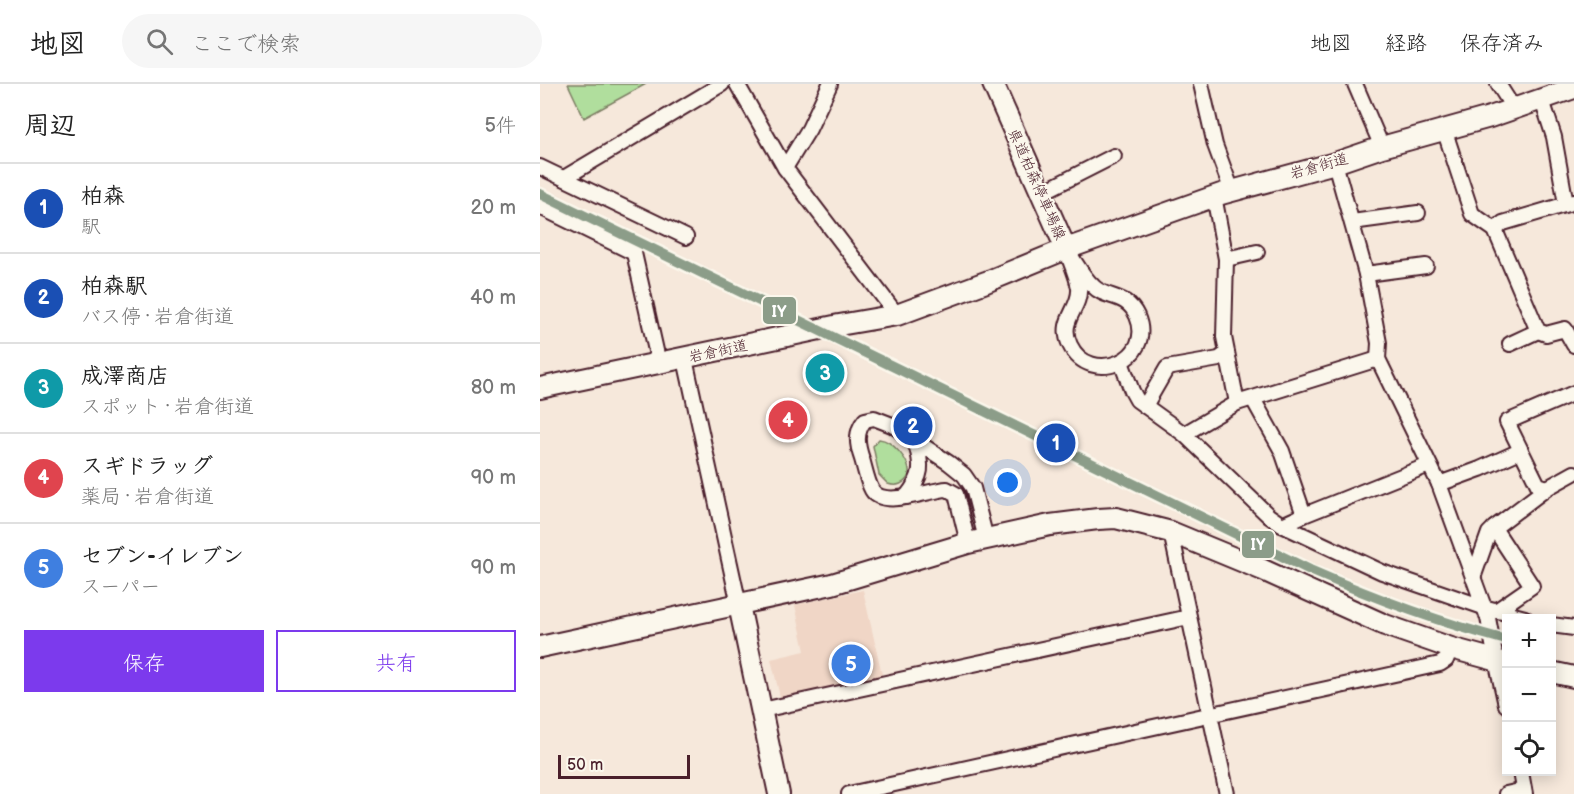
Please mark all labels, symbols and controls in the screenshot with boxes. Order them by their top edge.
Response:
search box [122,14,542,68]
icon: search [143,25,176,58]
text: 地図 [30,28,86,61]
text: ここで検索 [191,31,301,58]
text: 地図 [1310,31,1352,56]
text: 経路 [1385,31,1427,56]
text: 保存済み [1460,31,1544,56]
text: 周辺 [24,111,76,142]
text: 5件 [485,114,516,138]
street label: 県道柏森停車場線 [1003,126,1070,243]
street label: 岩倉街道 [1288,149,1351,184]
text: 柏森 [81,183,125,210]
text: 1 [39,196,48,220]
text: 20 m [471,196,516,220]
text: 駅 [81,215,101,239]
text: 柏森駅 [81,273,147,300]
text: 2 [38,286,49,310]
text: 40 m [470,286,516,310]
line badge: IY [762,296,797,325]
text: IY [772,303,787,322]
text: バス停 · 岩倉街道 [81,305,234,329]
street label: 岩倉街道 [687,336,749,367]
pin: 3 [806,350,844,396]
text: 成澤商店 [81,363,169,390]
text: 3 [38,376,49,400]
text: 80 m [471,376,516,400]
text: スポット · 岩倉街道 [81,395,254,419]
pin: 4 [768,398,808,442]
pin: 2 [894,404,932,448]
pin: 1 [1036,420,1076,466]
text: スギドラッグ [81,453,213,480]
text: 4 [38,466,49,490]
text: 90 m [471,466,516,490]
your location [993,468,1022,497]
text: 薬局 · 岩倉街道 [81,485,214,509]
line badge: IY [1241,530,1275,559]
text: IY [1251,536,1266,555]
text: セブン-イレブン [81,543,244,570]
text: 5 [38,556,49,580]
text: 90 m [471,556,516,580]
text: スーパー [81,575,160,599]
map controls [1502,614,1556,776]
button: + [1502,614,1556,668]
button: 保存 [24,630,264,692]
button: 共有 [276,630,516,692]
pin: 5 [832,642,870,686]
button: − [1502,668,1556,722]
button: locate [1502,722,1556,776]
scale bar [558,752,690,780]
text: 50 m [567,756,603,775]

